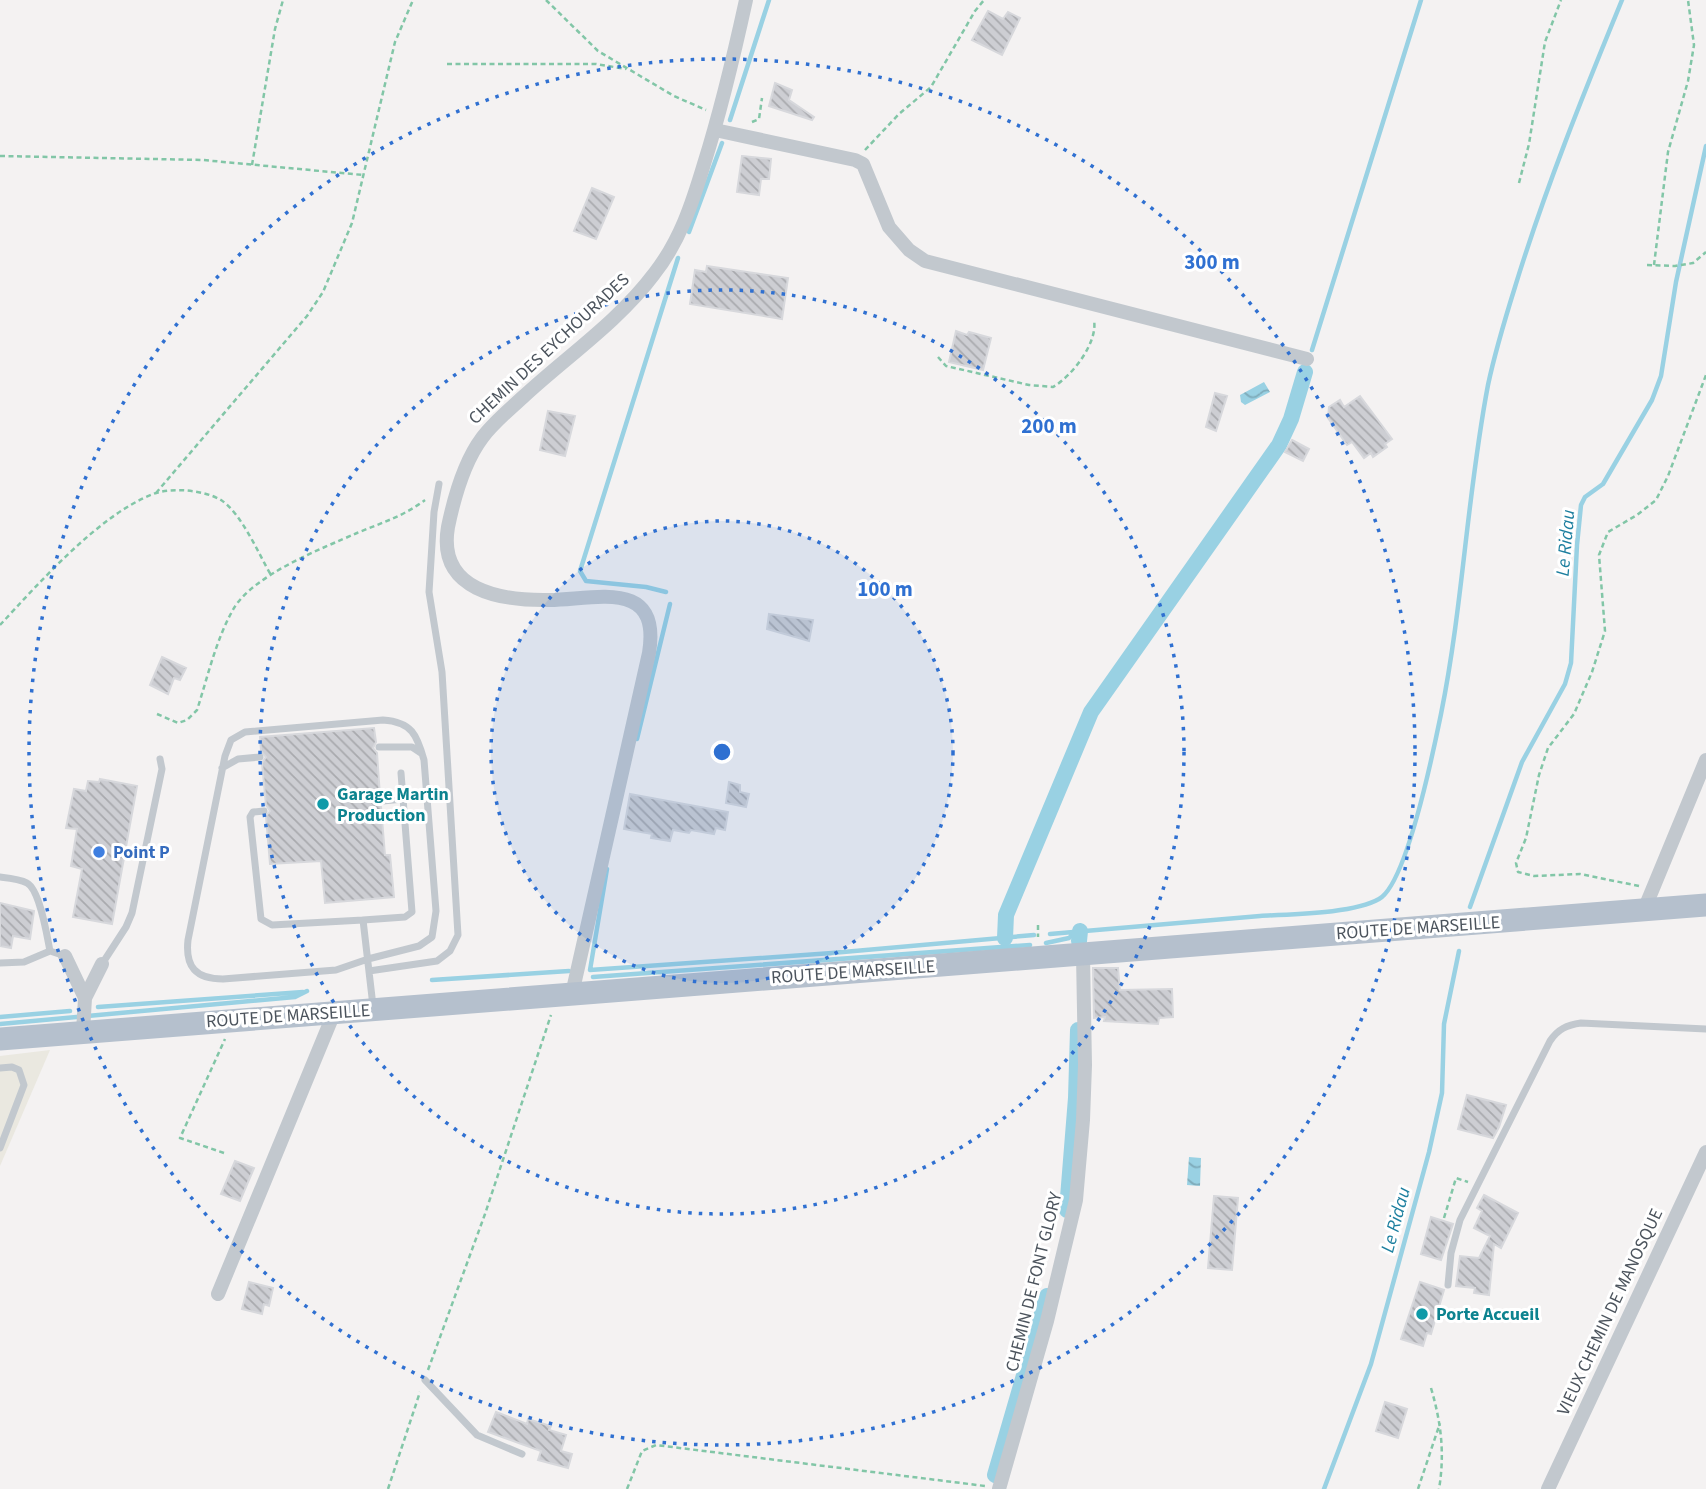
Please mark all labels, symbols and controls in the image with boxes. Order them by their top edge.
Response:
text: 300 m [1184,247,1240,277]
street label: CHEMIN DES EYCHOURADES [463,268,635,430]
text: 200 m [1021,411,1077,441]
water label: Le Ridau [1550,508,1582,577]
text: 100 m [857,574,913,604]
centre of rings [710,740,734,764]
place label: Garage Martin Production [337,782,449,828]
marker: Garage Martin Production [315,796,331,812]
place label: Point P [113,840,170,865]
marker: Point P [91,844,107,860]
street label: ROUTE DE MARSEILLE [1335,910,1501,946]
street label: ROUTE DE MARSEILLE [770,954,936,990]
street label: ROUTE DE MARSEILLE [205,998,371,1034]
water label: Le Ridau [1374,1184,1418,1256]
street label: CHEMIN DE FONT GLORY [1000,1189,1069,1374]
street label: VIEUX CHEMIN DE MANOSQUE [1551,1204,1669,1420]
place label: Porte Accueil [1436,1302,1539,1327]
marker: Porte Accueil [1414,1306,1430,1322]

